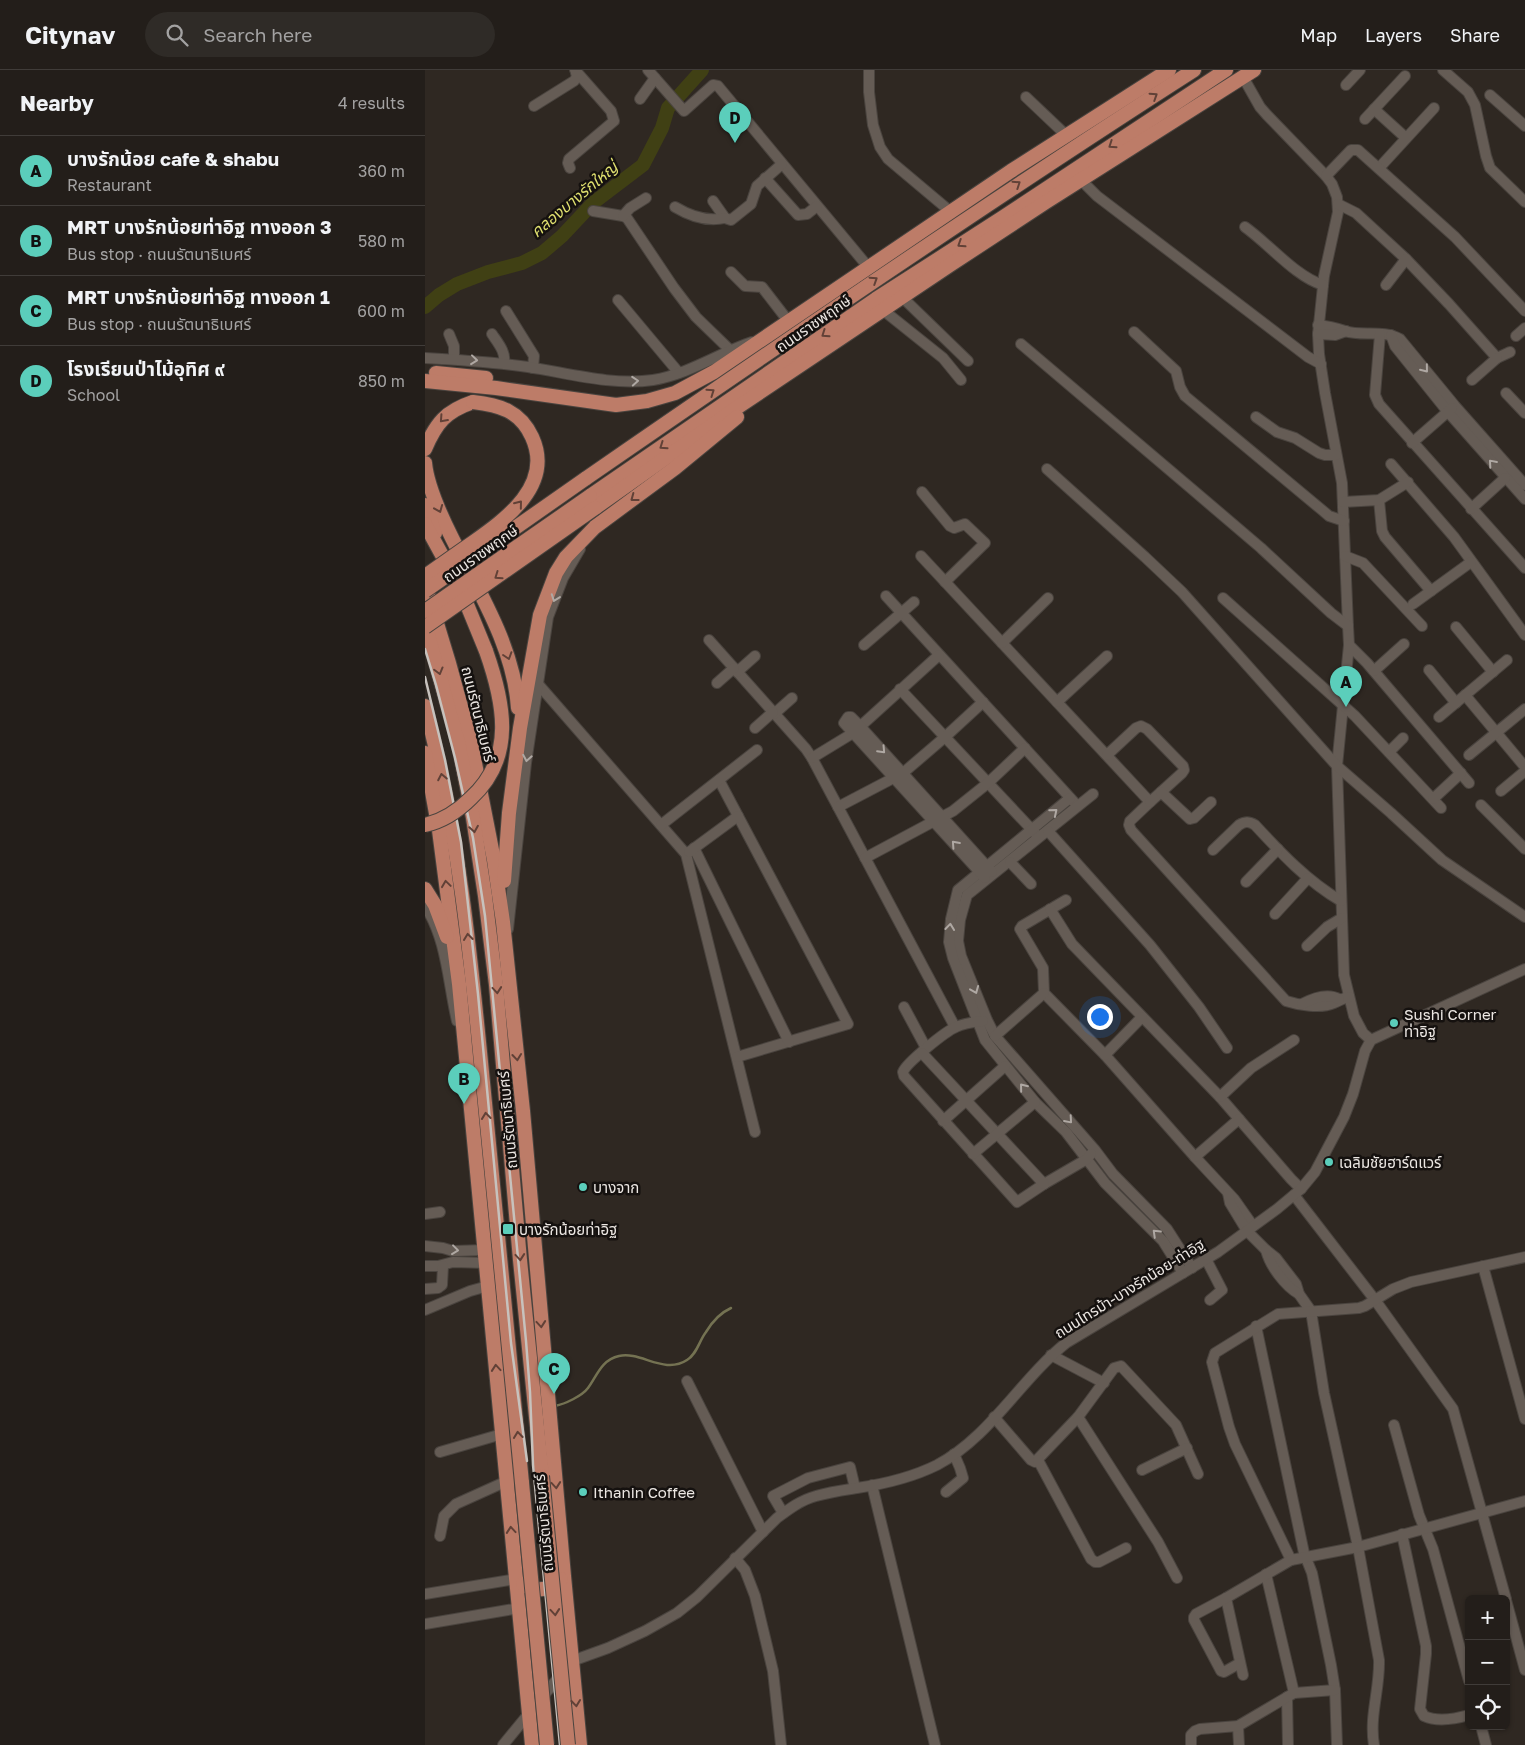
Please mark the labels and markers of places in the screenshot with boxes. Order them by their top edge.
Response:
pin: D [719,102,751,143]
pin: A [1330,666,1362,707]
place label: Sushi Corner ท่าอิฐ [1404,1005,1497,1040]
marker: Sushi Corner ท่าอิฐ [1388,1017,1400,1029]
pin: B [448,1063,480,1104]
place label: เฉลิมชัยฮาร์ดแวร์ [1339,1153,1442,1171]
marker: เฉลิมชัยฮาร์ดแวร์ [1323,1156,1335,1168]
place label: บางจาก [593,1178,639,1196]
marker: บางจาก [577,1181,589,1193]
place label: บางรักน้อยท่าอิฐ [519,1220,617,1238]
marker: บางรักน้อยท่าอิฐ [501,1222,515,1236]
pin: C [538,1353,570,1394]
place label: Ithanin Coffee [593,1483,695,1501]
marker: Ithanin Coffee [577,1486,589,1498]

